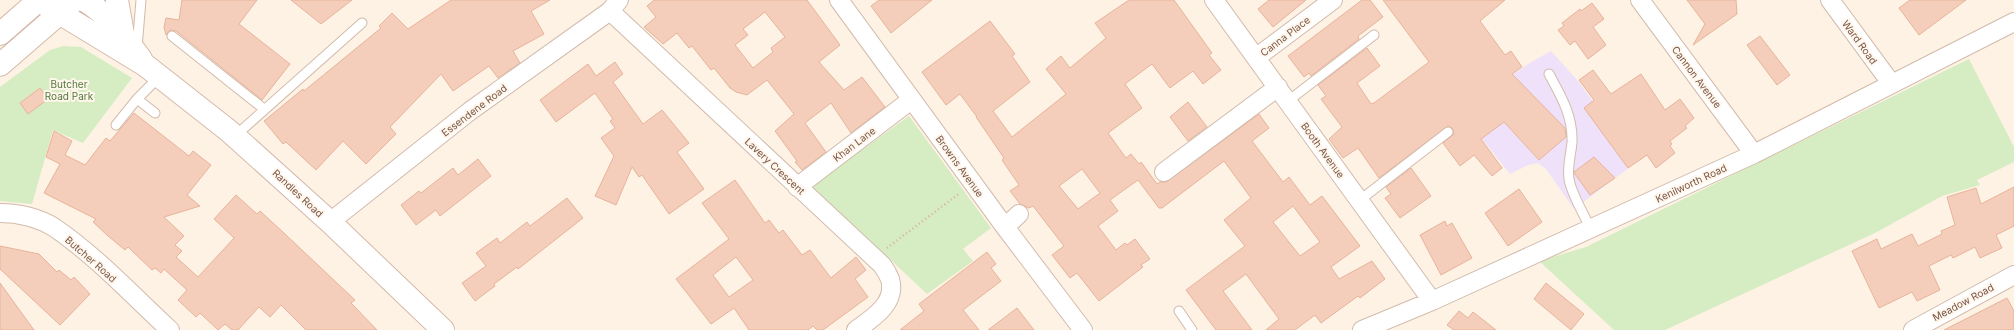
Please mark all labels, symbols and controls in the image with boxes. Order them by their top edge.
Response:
street label: Canna Place [1258,13,1312,59]
street label: Ward Road [1840,18,1880,66]
street label: Cannon Avenue [1670,44,1724,111]
park label: Butcher Road Park [45,78,94,102]
street label: Essendene Road [439,81,509,139]
street label: Booth Avenue [1299,120,1347,180]
street label: Khan Lane [830,124,878,164]
street label: Browns Avenue [934,133,986,199]
street label: Lavery Crescent [743,135,808,197]
street label: Kenilworth Road [1654,161,1728,205]
street label: Randles Road [270,167,326,219]
street label: Butcher Road [63,234,119,284]
street label: Meadow Road [1930,281,1996,323]

